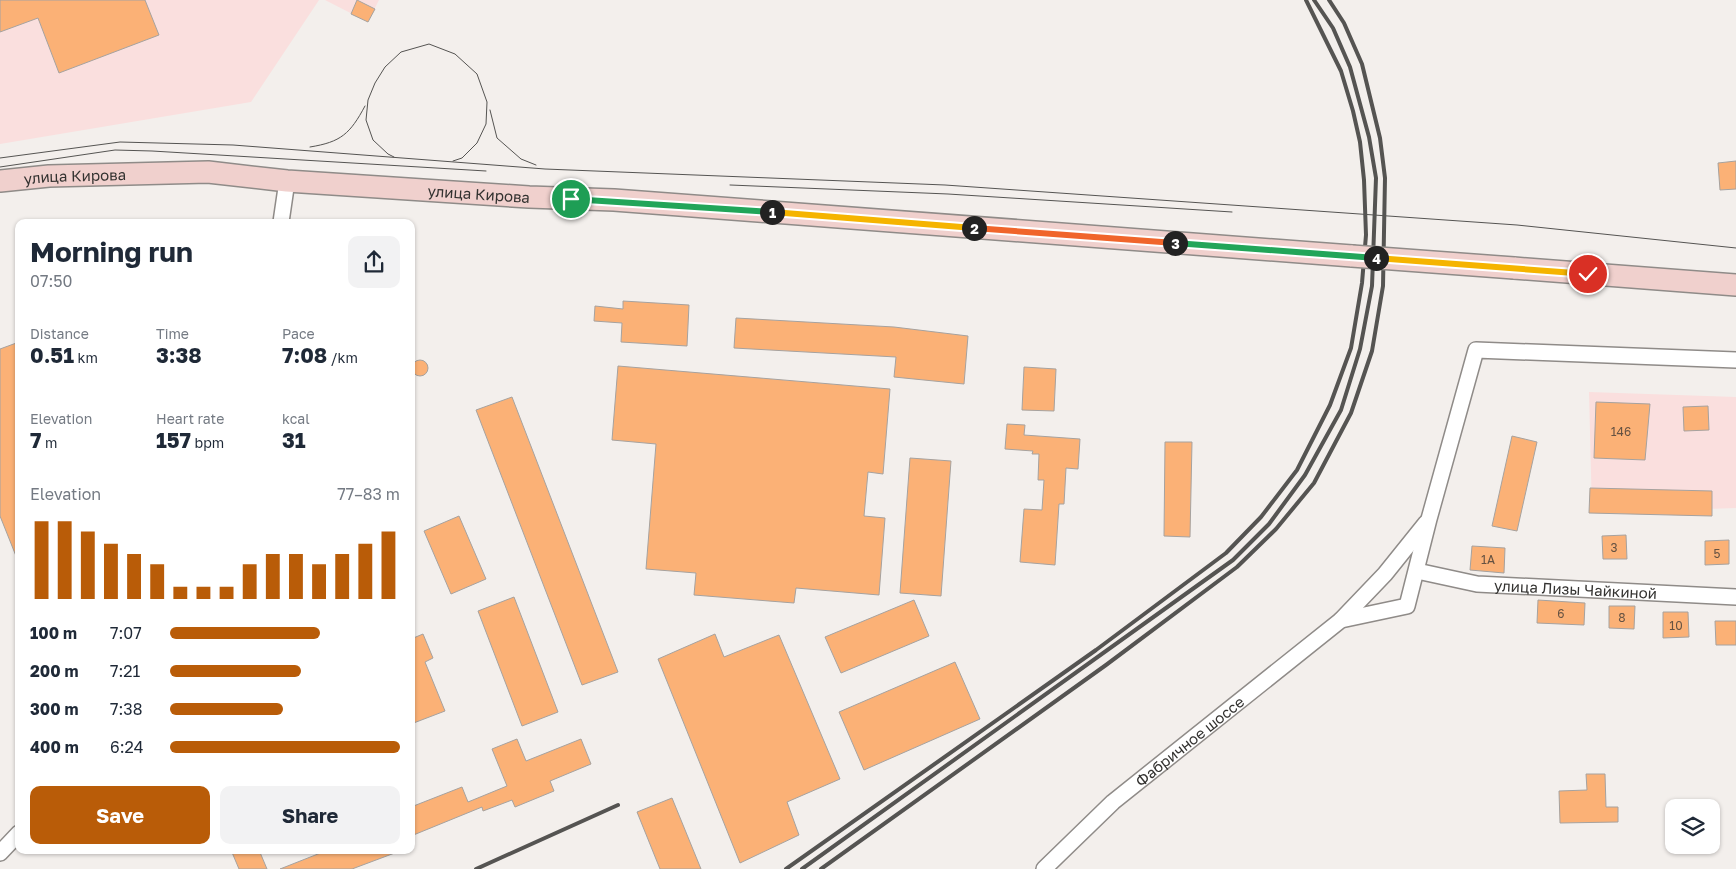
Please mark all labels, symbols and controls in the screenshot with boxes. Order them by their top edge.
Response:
street label: улица Кирова [23,165,126,188]
pin [550,178,592,220]
street label: улица Кирова [427,181,531,206]
icon: arrive [557,185,585,213]
pin: 1 [760,200,784,224]
text: 1 [769,204,776,221]
pin: 2 [962,216,986,240]
text: 2 [970,220,979,237]
pin: 3 [1162,230,1188,256]
text: Morning run [30,235,193,268]
text: 3 [1171,235,1180,252]
button: share [348,236,400,288]
pin: 4 [1364,246,1388,270]
text: 4 [1372,250,1381,267]
pin [1567,253,1609,295]
icon: check [1574,260,1602,288]
text: 07:50 [30,271,72,291]
text: Distance [30,325,89,342]
text: Time [156,325,189,342]
text: Pace [282,325,315,342]
text: 0.51 [30,342,74,368]
text: 3:38 [156,342,202,368]
text: 7:08 [282,342,327,368]
text: km [74,349,98,366]
text: /km [327,349,358,366]
text: Elevation [30,410,92,427]
text: Heart rate [156,410,224,427]
text: kcal [282,410,310,427]
house number: 146 [1611,424,1631,439]
text: 7 [30,427,41,453]
text: 157 [156,427,191,453]
text: 31 [282,427,306,453]
text: m [41,434,57,451]
text: bpm [191,434,224,451]
text: Elevation [30,484,101,504]
text: 77–83 m [337,484,400,504]
house number: 3 [1610,540,1618,555]
house number: 5 [1714,546,1721,561]
house number: 1А [1481,552,1495,567]
street label: улица Лизы Чайкиной [1494,576,1657,602]
house number: 6 [1557,606,1565,621]
house number: 8 [1618,610,1626,625]
house number: 10 [1669,618,1683,633]
text: 100 m [30,623,77,643]
text: 7:07 [110,623,142,643]
text: 200 m [30,661,79,681]
text: 7:21 [110,661,140,681]
street label: Фабричное шоссе [1131,692,1248,790]
text: 300 m [30,699,79,719]
text: 7:38 [110,699,142,719]
text: 400 m [30,737,79,757]
text: 6:24 [110,737,144,757]
button: Save [30,786,210,844]
button: Share [220,786,400,844]
map controls [1665,799,1720,854]
button: layers [1665,799,1720,854]

